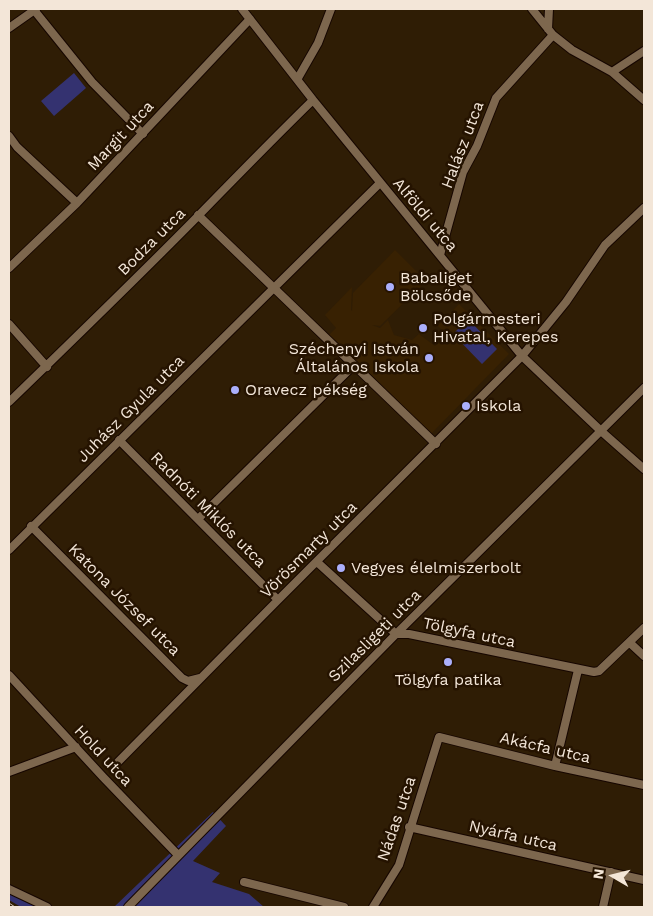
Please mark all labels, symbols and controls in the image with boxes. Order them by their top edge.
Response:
street label: Margit utca [84,97,158,175]
street label: Halász utca [438,99,488,191]
street label: Alföldi utca [389,174,461,256]
street label: Bodza utca [114,204,190,280]
place label: Babaliget Bölcsőde [400,268,472,306]
marker: Babaliget Bölcsőde [384,281,396,293]
place label: Polgármesteri Hivatal, Kerepes [433,309,558,347]
marker: Polgármesteri Hivatal, Kerepes [417,322,429,334]
place label: Széchenyi István Általános Iskola [289,339,419,377]
street label: Juhász Gyula utca [73,351,189,467]
marker: Széchenyi István Általános Iskola [423,352,435,364]
place label: Oravecz pékség [245,380,367,400]
marker: Oravecz pékség [229,384,241,396]
place label: Iskola [476,396,521,416]
marker: Iskola [460,400,472,412]
street label: Radnóti Miklós utca [146,448,270,572]
street label: Vörösmarty utca [257,498,361,602]
street label: Katona József utca [64,540,184,660]
place label: Vegyes élelmiszerbolt [351,558,521,578]
marker: Vegyes élelmiszerbolt [335,562,347,574]
street label: Szilasligeti utca [325,586,425,686]
street label: Tölgyfa utca [421,614,517,652]
marker: Tölgyfa patika [442,656,454,668]
place label: Tölgyfa patika [394,670,502,690]
street label: Hold utca [70,722,136,790]
street label: Akácfa utca [498,728,592,768]
street label: Nádas utca [374,774,420,864]
street label: Nyárfa utca [467,816,559,856]
north arrow [588,851,638,901]
text: N [590,868,607,880]

